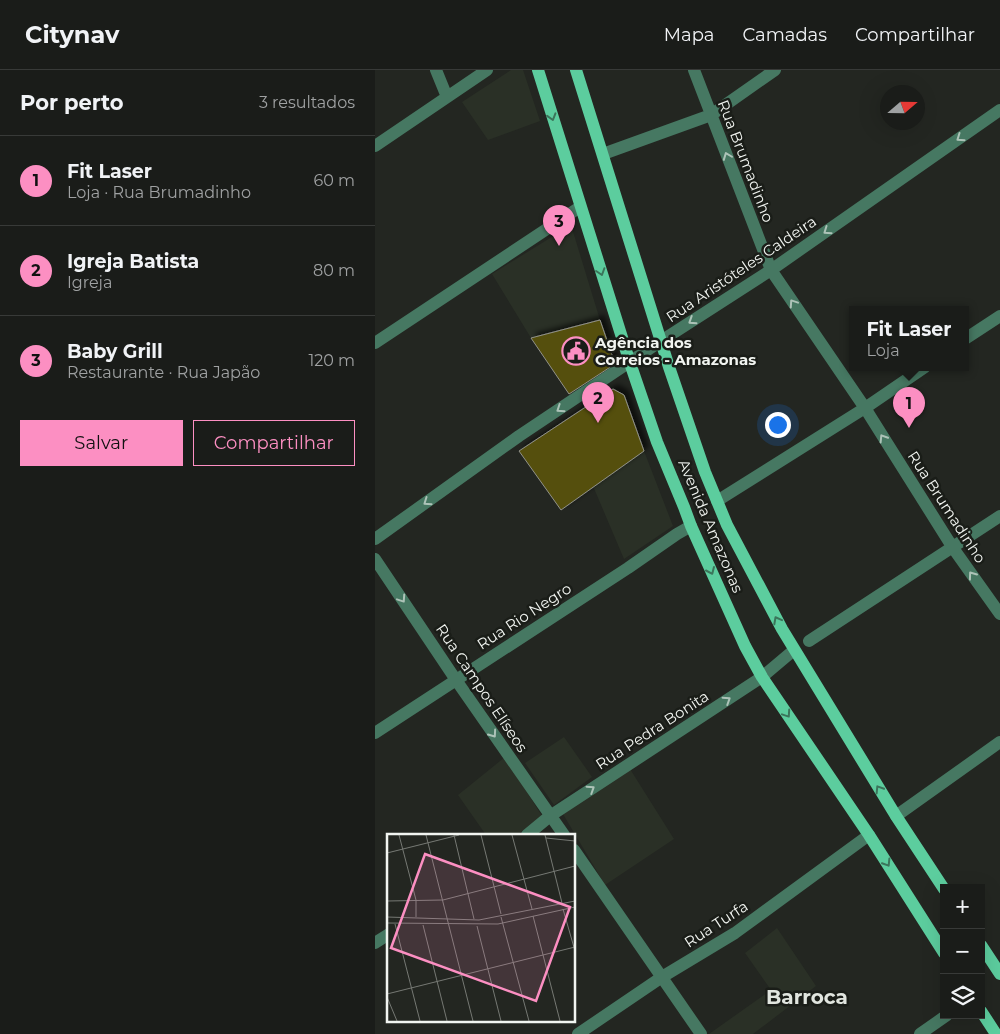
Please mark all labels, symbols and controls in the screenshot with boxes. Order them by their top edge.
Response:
text: Citynav [25,20,119,49]
text: Mapa [664,24,714,46]
text: Camadas [742,24,827,46]
text: Compartilhar [855,24,975,46]
north arrow [880,85,925,130]
text: Por perto [20,90,124,115]
text: 3 resultados [259,93,355,112]
street label: Rua Brumadinho [714,97,778,225]
one-way arrow [547,112,557,120]
one-way arrow [956,132,966,141]
one-way arrow [722,152,733,161]
text: Fit Laser [67,160,152,183]
text: 1 [33,171,39,190]
text: 60 m [313,171,355,190]
text: Loja · Rua Brumadinho [67,183,251,202]
pin: 3 [543,205,575,246]
street label: Rua Aristóteles Caldeira [662,212,820,326]
one-way arrow [823,225,833,234]
text: Igreja Batista [67,250,199,273]
text: 2 [31,261,41,280]
text: 80 m [313,261,355,280]
one-way arrow [595,267,605,275]
text: Igreja [67,273,112,292]
one-way arrow [790,299,799,309]
popup [849,306,969,371]
one-way arrow [688,315,697,325]
text: Fit Laser [866,318,952,341]
place label: Agência dos Correios - Amazonas [594,333,756,369]
public building icon: Agência dos Correios - Amazonas [561,336,591,366]
text: Baby Grill [67,340,163,363]
text: Loja [866,341,900,360]
text: 3 [31,351,41,370]
text: 120 m [308,351,355,370]
text: Restaurante · Rua Japão [67,363,260,382]
pin: 2 [582,382,614,423]
pin: 1 [893,387,925,428]
one-way arrow [556,403,566,412]
your location [765,412,791,438]
button: Salvar [20,420,183,466]
button: Compartilhar [193,420,355,466]
one-way arrow [880,435,890,444]
street label: Rua Brumadinho [904,447,990,567]
street label: Avenida Amazonas [674,456,748,596]
one-way arrow [423,496,432,505]
one-way arrow [704,566,715,575]
one-way arrow [969,571,978,580]
street label: Rua Rio Negro [473,578,575,654]
one-way arrow [396,593,405,603]
one-way arrow [773,616,783,625]
street label: Rua Campos Elíseos [432,620,532,756]
street label: Rua Pedra Bonita [592,686,712,774]
one-way arrow [721,697,731,706]
one-way arrow [781,708,790,718]
one-way arrow [487,728,496,737]
one-way arrow [876,785,886,794]
one-way arrow [585,786,595,795]
inset map [387,834,575,1022]
one-way arrow [881,858,890,867]
map controls [940,884,985,1019]
button: + [940,884,985,929]
street label: Rua Turfa [681,896,751,952]
button: − [940,929,985,974]
button: layers [940,974,985,1019]
district label: Barroca [766,985,848,1009]

